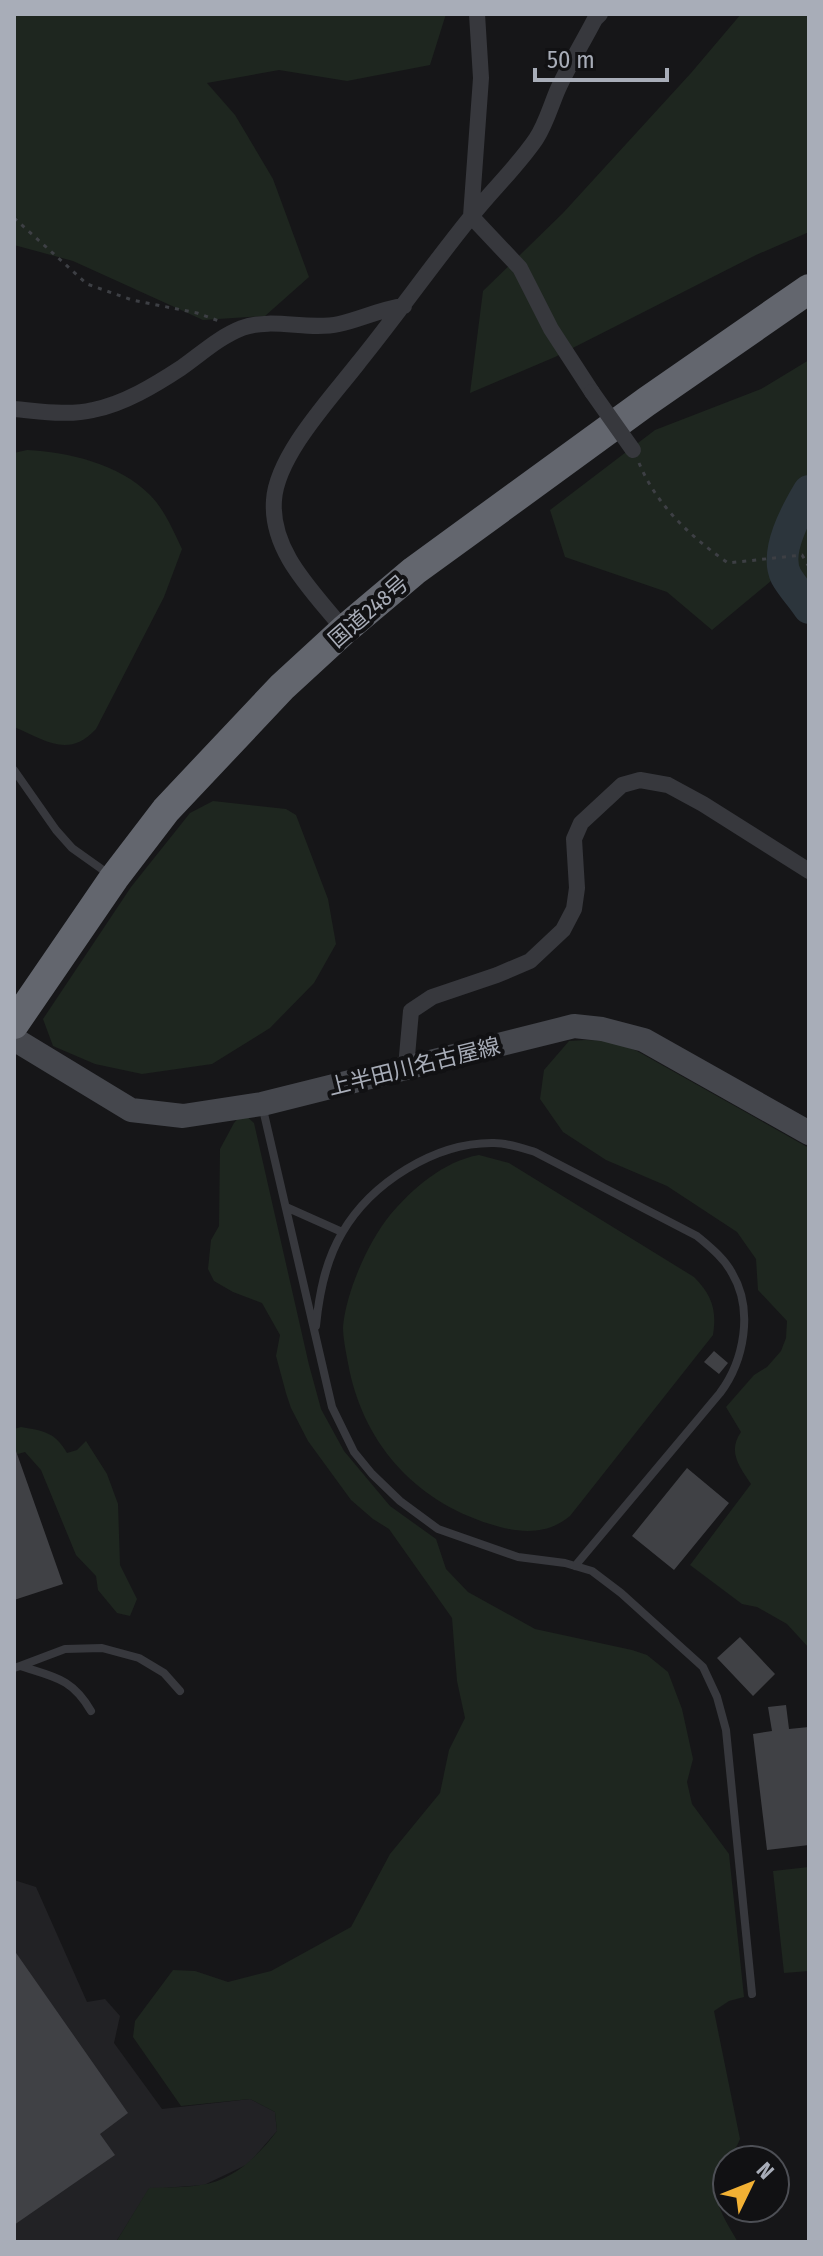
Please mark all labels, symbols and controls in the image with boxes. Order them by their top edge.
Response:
scale bar [535,32,667,82]
text: 50 m [547,46,595,74]
street label: 国道248号 [323,569,414,653]
street label: 上半田川名古屋線 [325,1032,503,1101]
north arrow [711,2144,791,2224]
text: N [751,2157,780,2185]

